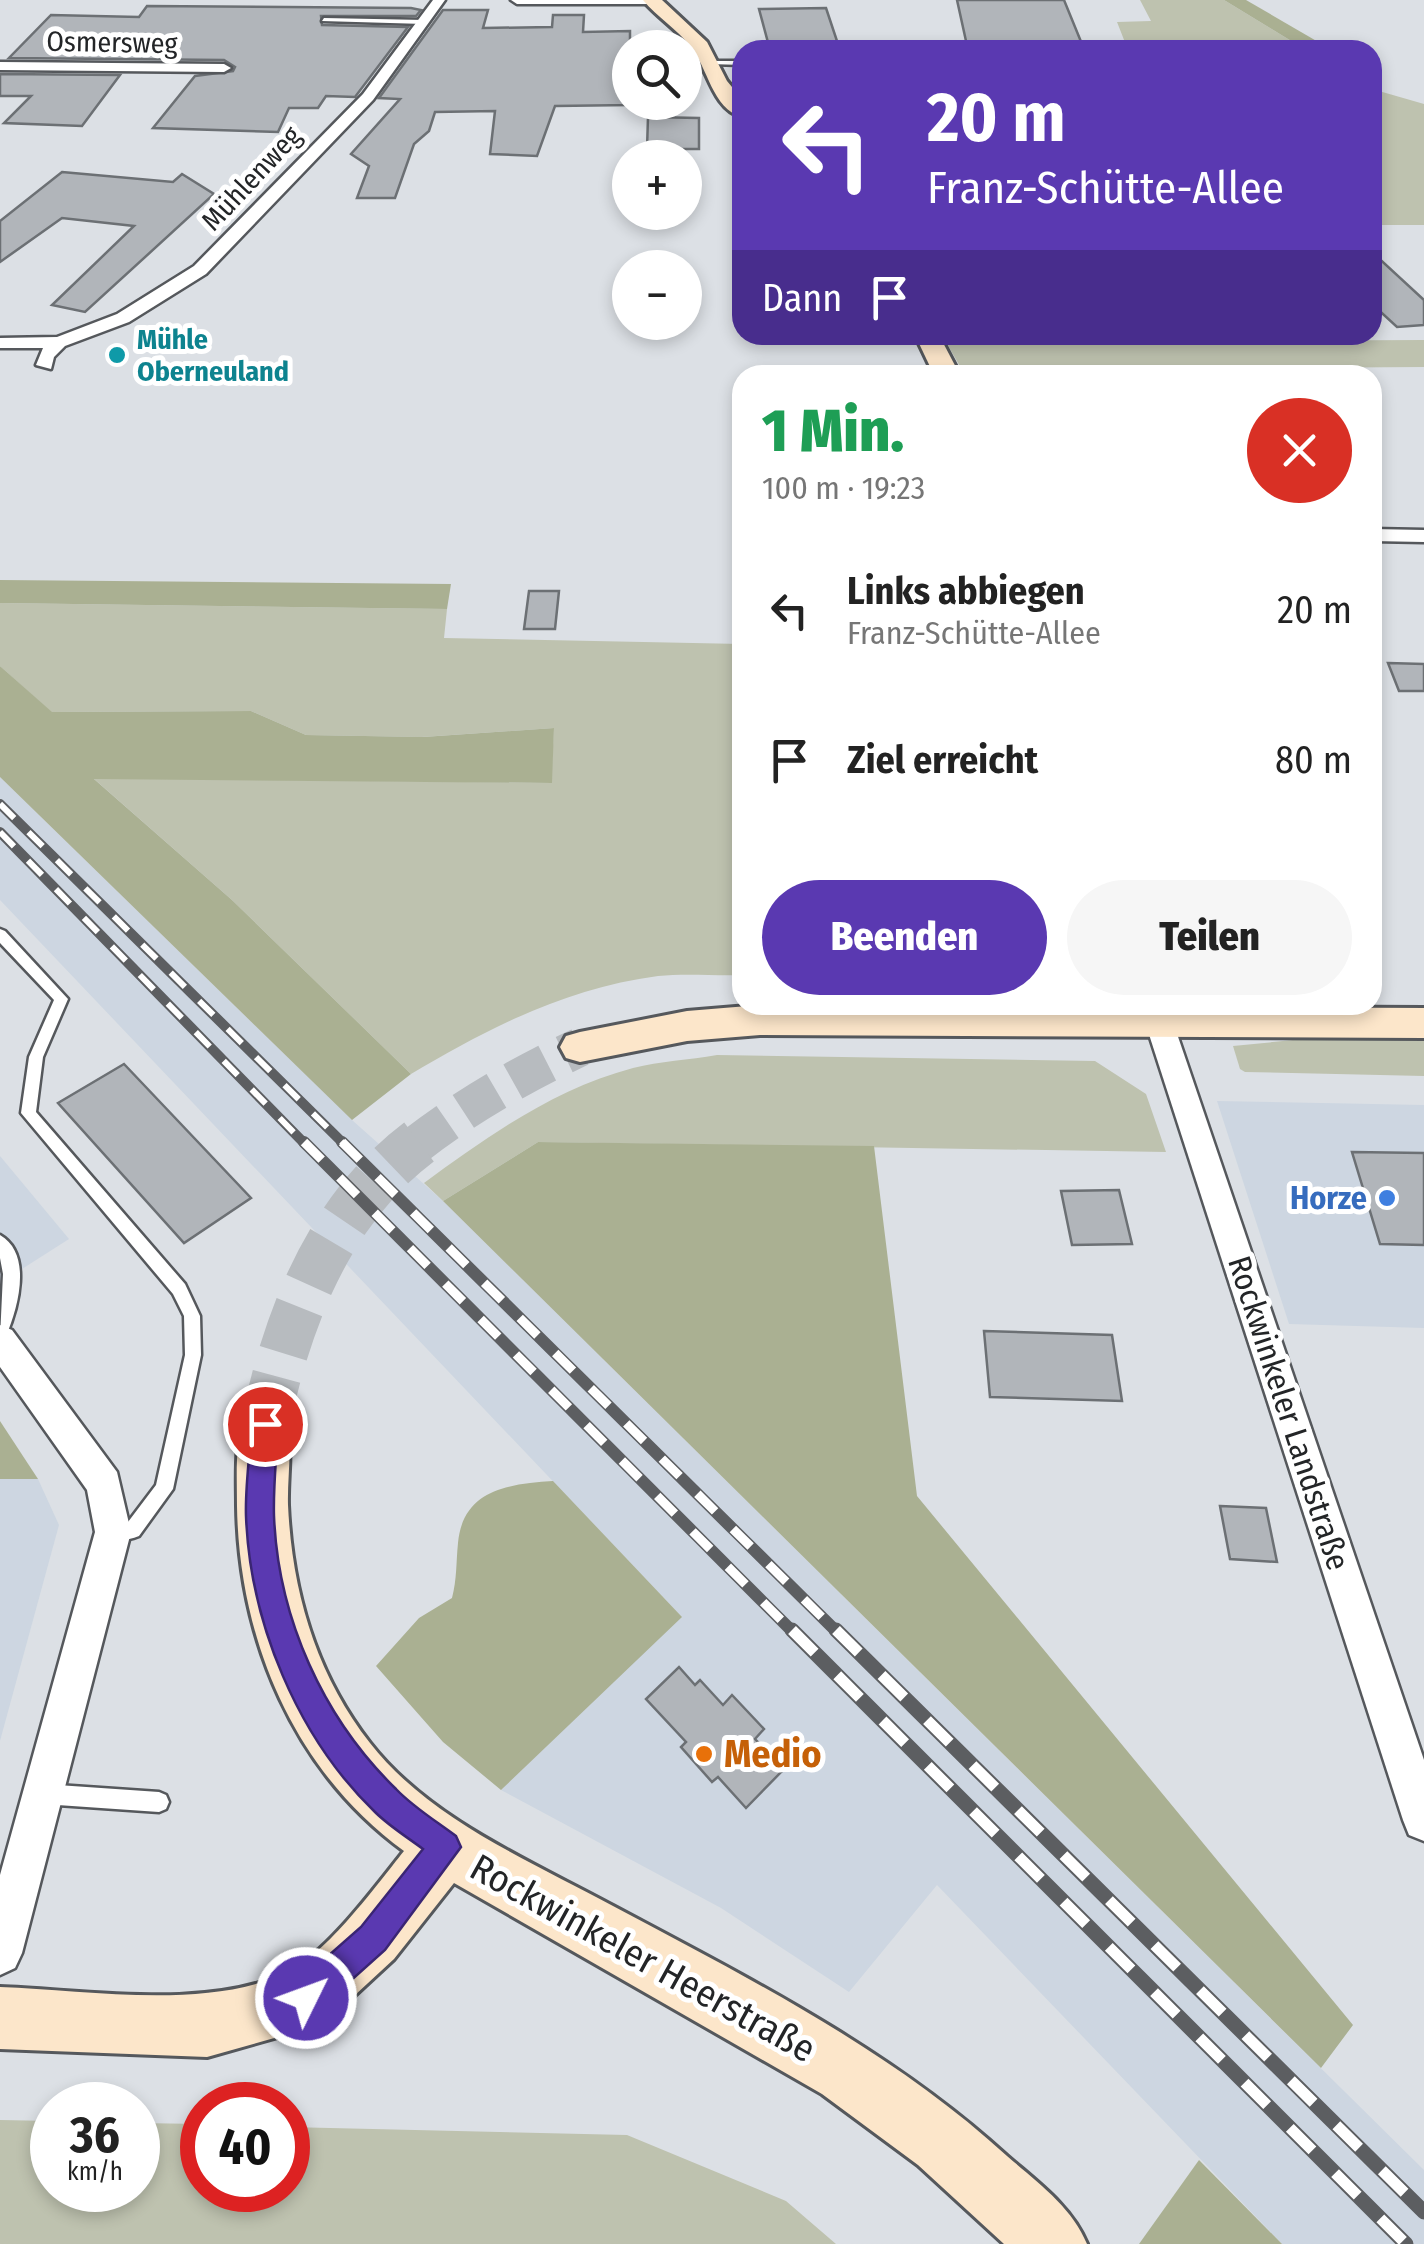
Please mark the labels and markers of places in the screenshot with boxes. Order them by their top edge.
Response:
place label: Mühle Oberneuland [137,323,289,388]
marker: Mühle Oberneuland [106,344,128,366]
place label: Horze [1290,1179,1367,1217]
marker: Horze [1376,1187,1398,1209]
pin [223,1382,308,1467]
place label: Medio [724,1731,821,1777]
marker: Medio [693,1743,715,1765]

